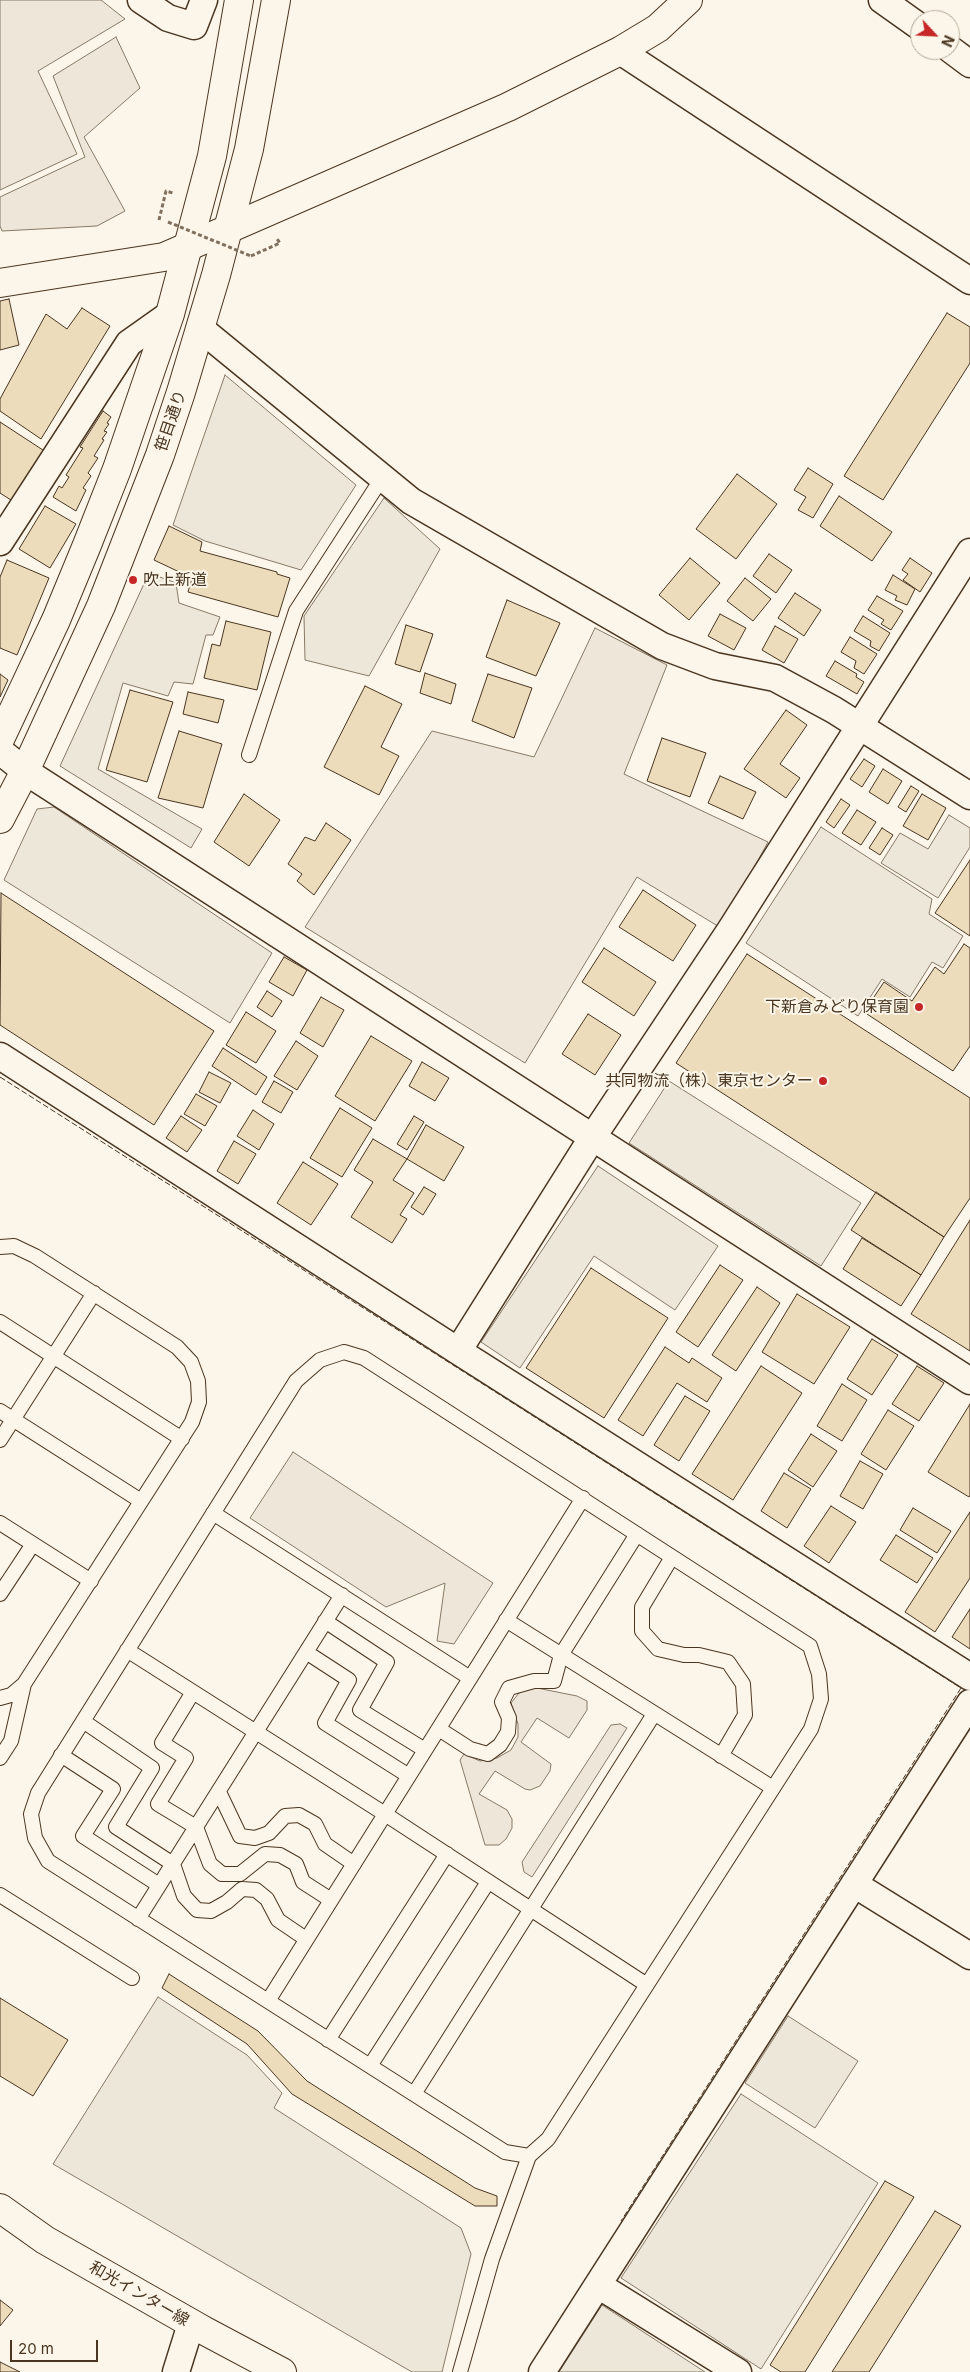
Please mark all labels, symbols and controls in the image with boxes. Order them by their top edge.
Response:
north arrow [910,10,960,60]
text: N [938,33,958,50]
street label: 笹目通り [152,388,190,454]
place label: 吹上新道 [143,570,207,590]
marker: 吹上新道 [127,574,139,586]
place label: 下新倉みどり保育園 [765,997,909,1017]
marker: 下新倉みどり保育園 [913,1001,925,1013]
place label: 共同物流（株）東京センター [605,1071,813,1091]
marker: 共同物流（株）東京センター [817,1075,829,1087]
street label: 和光インター線 [86,2258,192,2330]
scale bar [12,2330,100,2362]
text: 20 m [18,2339,54,2358]

